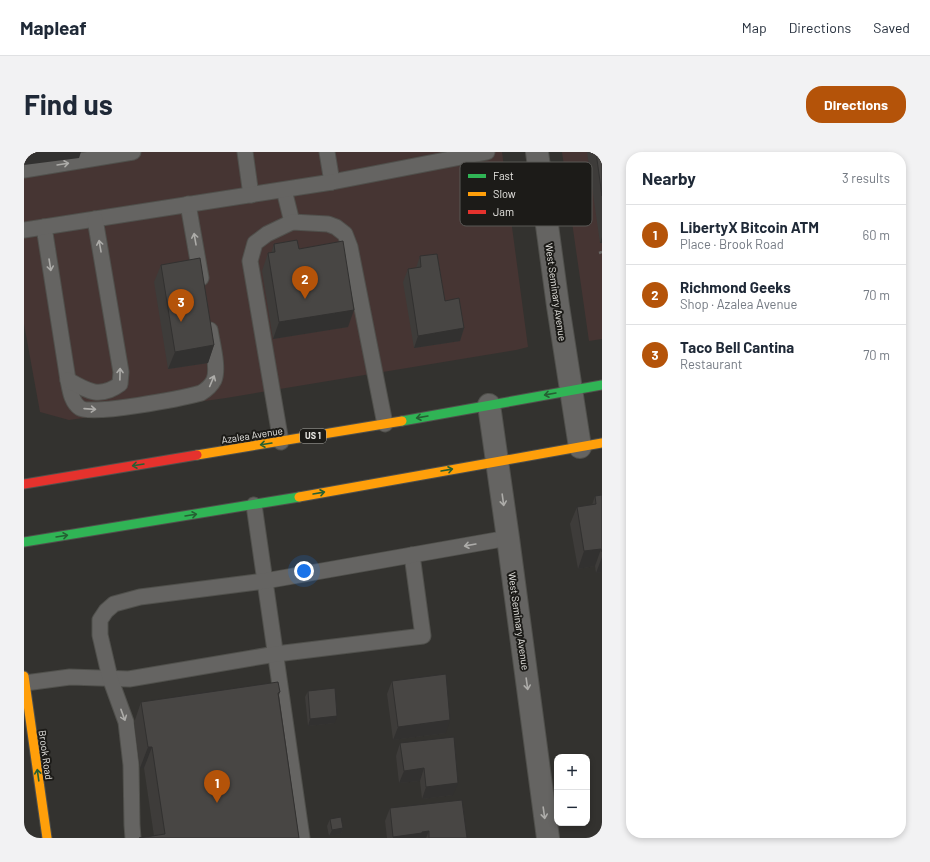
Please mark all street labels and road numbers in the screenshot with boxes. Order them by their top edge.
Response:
street label: West Seminary Avenue [543,242,569,342]
street label: Azalea Avenue [220,424,284,446]
road number: US 1 [300,429,326,443]
street label: West Seminary Avenue [506,571,532,671]
street label: Brook Road [37,729,55,781]

